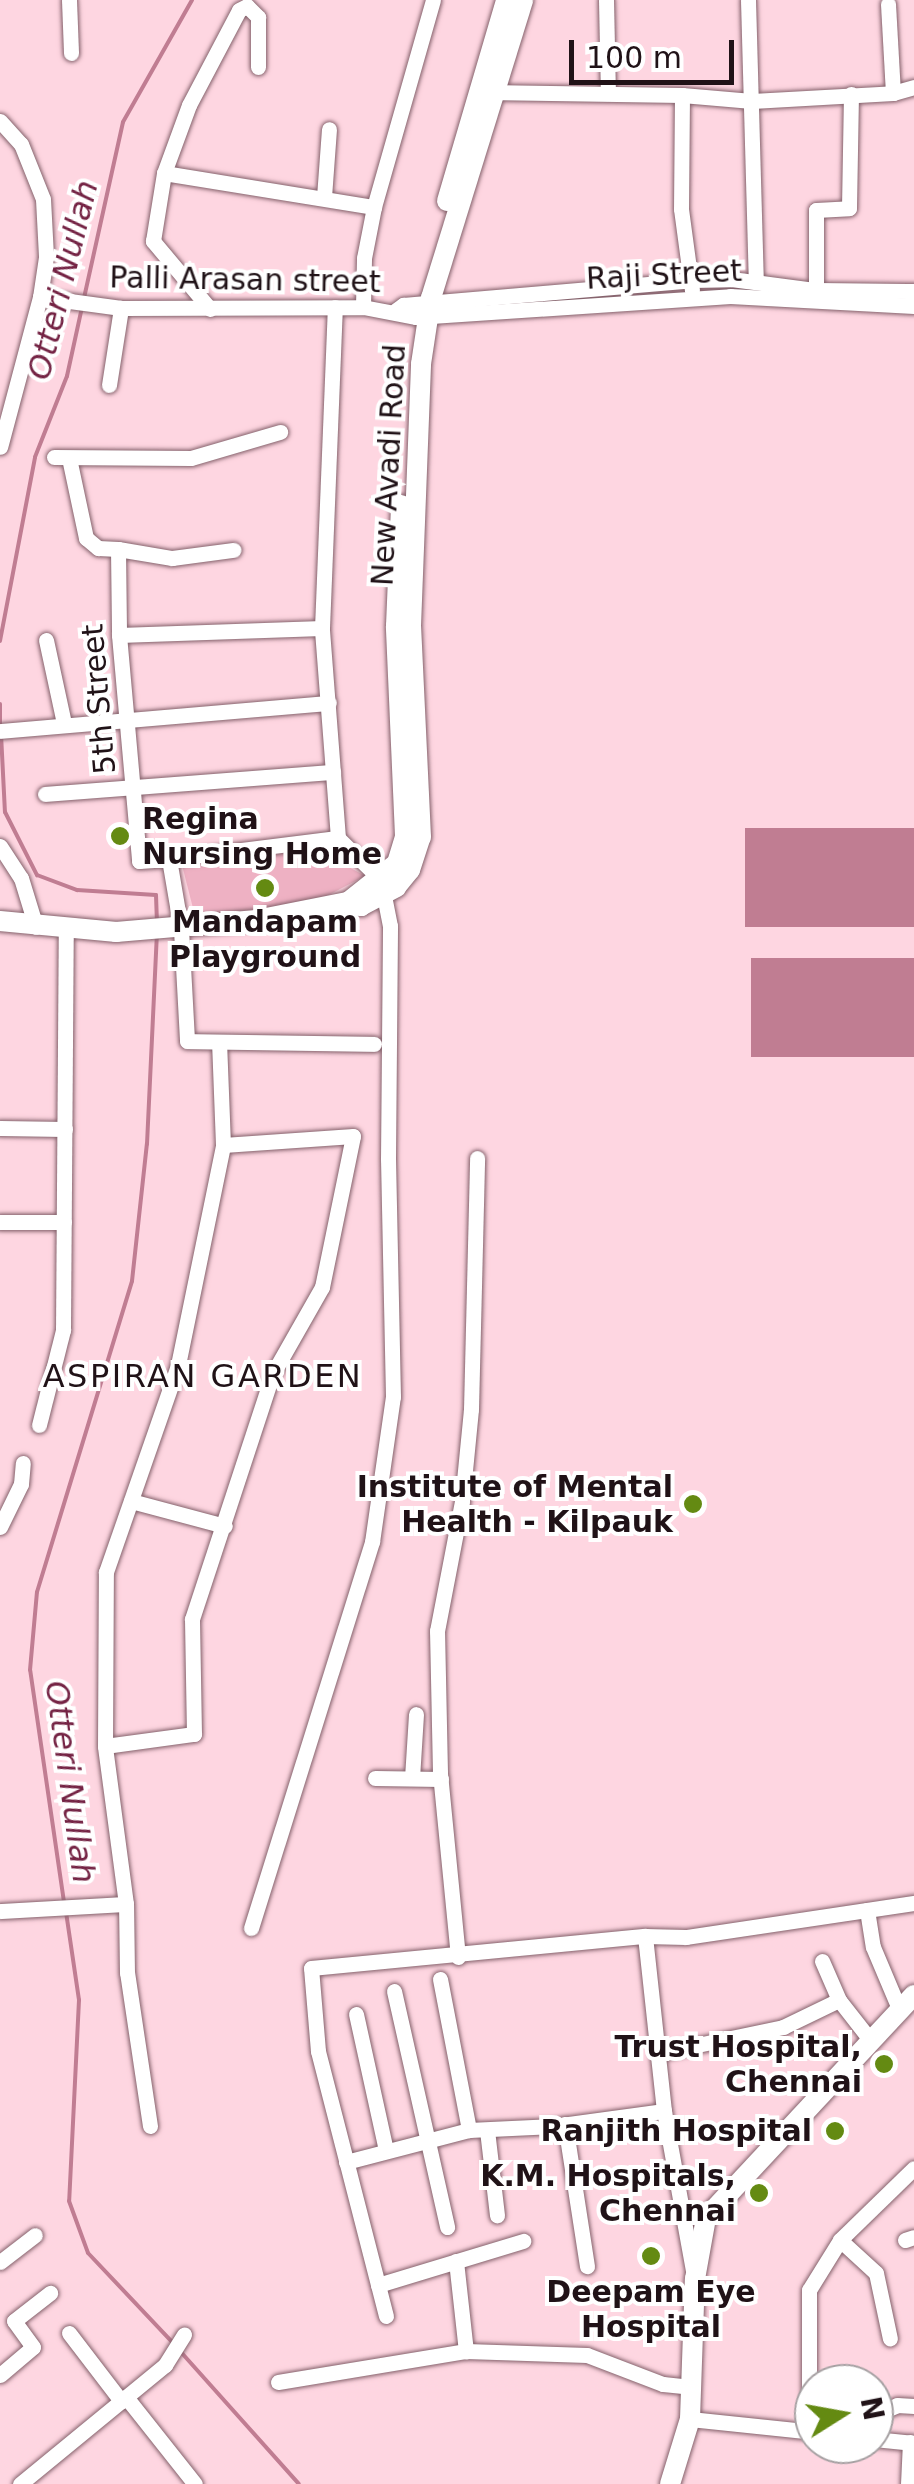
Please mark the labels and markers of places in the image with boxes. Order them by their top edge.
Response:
place label: Regina Nursing Home [142,801,382,872]
marker: Regina Nursing Home [107,823,133,849]
marker: Mandapam Playground [254,877,276,899]
place label: Mandapam Playground [169,904,361,974]
place label: Institute of Mental Health - Kilpauk [357,1469,673,1540]
marker: Institute of Mental Health - Kilpauk [682,1493,704,1515]
place label: Trust Hospital, Chennai [614,2029,862,2100]
marker: Trust Hospital, Chennai [871,2051,897,2077]
place label: Ranjith Hospital [540,2113,812,2149]
marker: Ranjith Hospital [822,2118,848,2144]
place label: K.M. Hospitals, Chennai [480,2158,736,2228]
marker: K.M. Hospitals, Chennai [746,2180,772,2206]
marker: Deepam Eye Hospital [638,2243,664,2269]
place label: Deepam Eye Hospital [546,2274,756,2344]

